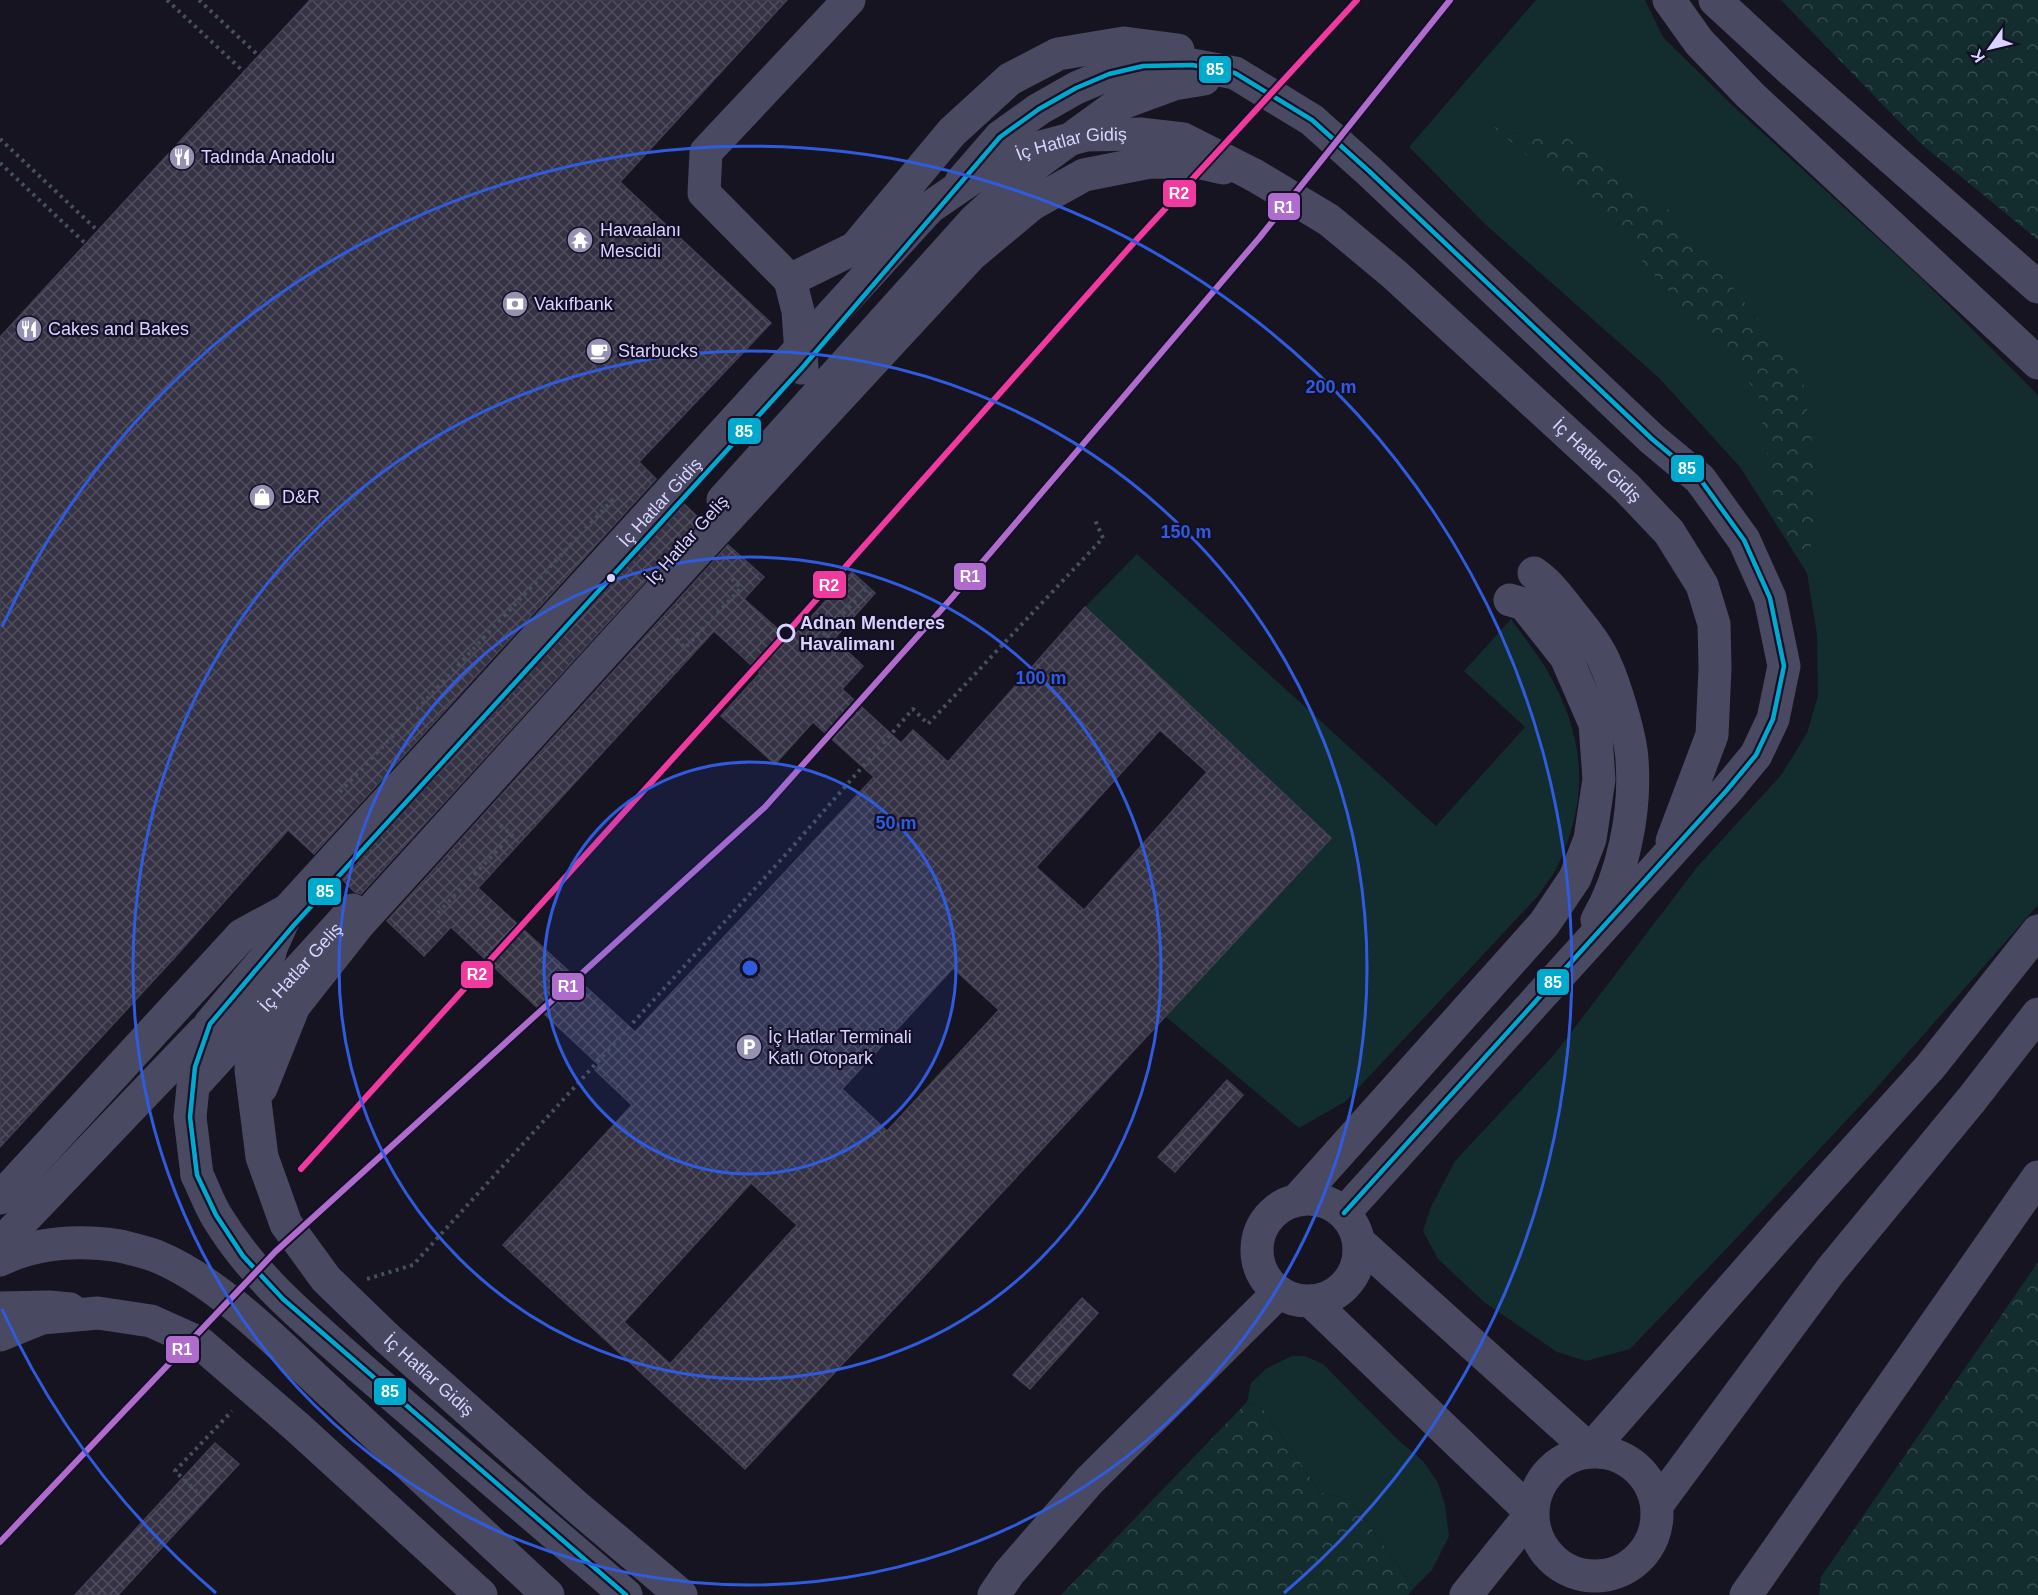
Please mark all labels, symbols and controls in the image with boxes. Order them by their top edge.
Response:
north arrow [1960,18,2020,78]
text: K [1967,46,1988,66]
line badge: 85 [1198,55,1232,84]
text: 85 [1206,61,1224,78]
street label: İç Hatlar Gidiş [1013,124,1127,165]
restaurant icon: Tadında Anadolu [167,142,197,172]
place label: Tadında Anadolu [201,147,335,167]
line badge: R2 [1162,179,1197,208]
text: R2 [1169,185,1189,202]
line badge: R1 [1267,192,1301,221]
text: R1 [1274,199,1294,216]
place label: Havaalanı Mescidi [600,220,681,261]
temple icon: Havaalanı Mescidi [565,225,595,255]
bank icon: Vakıfbank [500,289,530,319]
place label: Vakıfbank [534,294,614,314]
restaurant icon: Cakes and Bakes [14,314,44,344]
place label: Cakes and Bakes [48,319,189,339]
cafe icon: Starbucks [584,336,614,366]
place label: Starbucks [618,341,698,361]
text: 200 m [1305,377,1357,397]
street label: İç Hatlar Gidiş [1549,415,1645,507]
line badge: 85 [727,417,762,445]
text: 85 [735,423,753,440]
street label: İç Hatlar Gidiş [615,454,706,551]
line badge: 85 [1670,454,1705,483]
text: 85 [1678,460,1696,477]
shop icon: D&R [247,482,277,512]
place label: D&R [282,487,320,507]
street label: İç Hatlar Geliş [642,491,732,589]
text: 150 m [1160,522,1212,542]
line badge: R1 [953,562,987,591]
text: R1 [960,568,980,585]
line badge: R2 [812,570,847,599]
unlabelled marker [605,572,617,584]
text: R2 [819,577,839,594]
place label: Adnan Menderes Havalimanı [800,613,945,654]
marker: Adnan Menderes Havalimanı [777,624,795,642]
text: 100 m [1015,668,1067,688]
text: 50 m [875,813,917,833]
line badge: 85 [307,877,342,906]
text: 85 [316,883,334,900]
street label: İç Hatlar Geliş [255,919,346,1016]
centre of rings [740,958,760,978]
line badge: R2 [460,960,494,989]
text: R2 [467,966,487,983]
line badge: 85 [1536,968,1570,996]
line badge: R1 [551,972,585,1001]
text: 85 [1544,974,1562,991]
text: R1 [558,978,578,995]
place label: İç Hatlar Terminali Katlı Otopark [768,1027,912,1068]
parking icon: İç Hatlar Terminali Katlı Otopark [734,1032,764,1062]
street label: İç Hatlar Gidiş [380,1330,478,1420]
line badge: R1 [165,1335,200,1364]
text: R1 [172,1341,192,1358]
line badge: 85 [373,1377,407,1406]
text: 85 [381,1383,399,1400]

